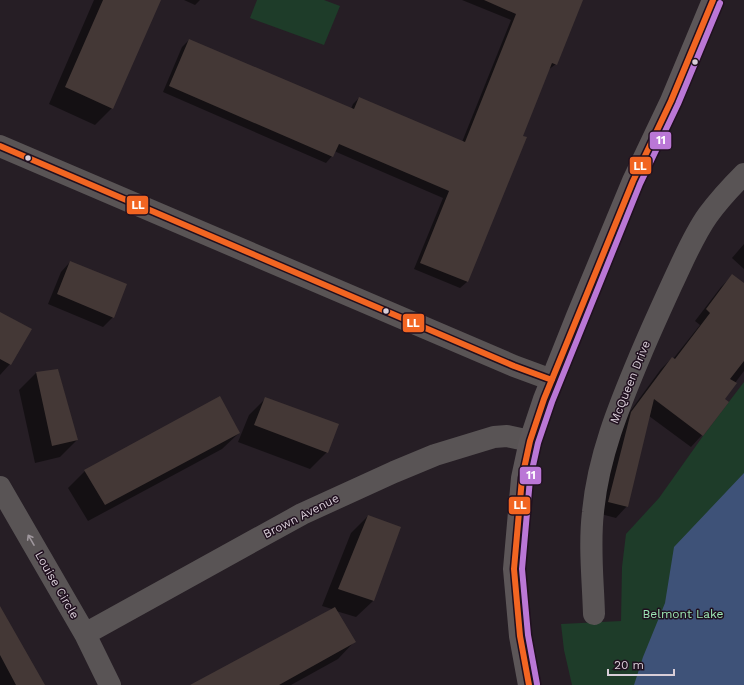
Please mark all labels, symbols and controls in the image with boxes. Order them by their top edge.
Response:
unlabelled marker [690,57,700,67]
line badge: 11 [649,131,672,150]
text: 11 [656,134,666,147]
unlabelled marker [23,153,33,163]
line badge: LL [629,156,652,175]
text: LL [633,160,647,173]
line badge: LL [126,195,149,215]
text: LL [131,199,145,212]
unlabelled marker [381,306,391,316]
line badge: LL [402,313,425,333]
text: LL [406,317,420,330]
street label: McQueen Drive [607,338,653,426]
line badge: 11 [519,466,542,485]
text: 11 [526,469,536,482]
street label: Brown Avenue [261,491,341,541]
line badge: LL [508,496,531,515]
text: LL [513,499,527,512]
one-way arrow [27,534,35,546]
street label: Louise Circle [32,549,82,621]
park label: Belmont Lake [642,607,724,621]
scale bar [608,651,674,677]
text: 20 m [614,658,644,672]

